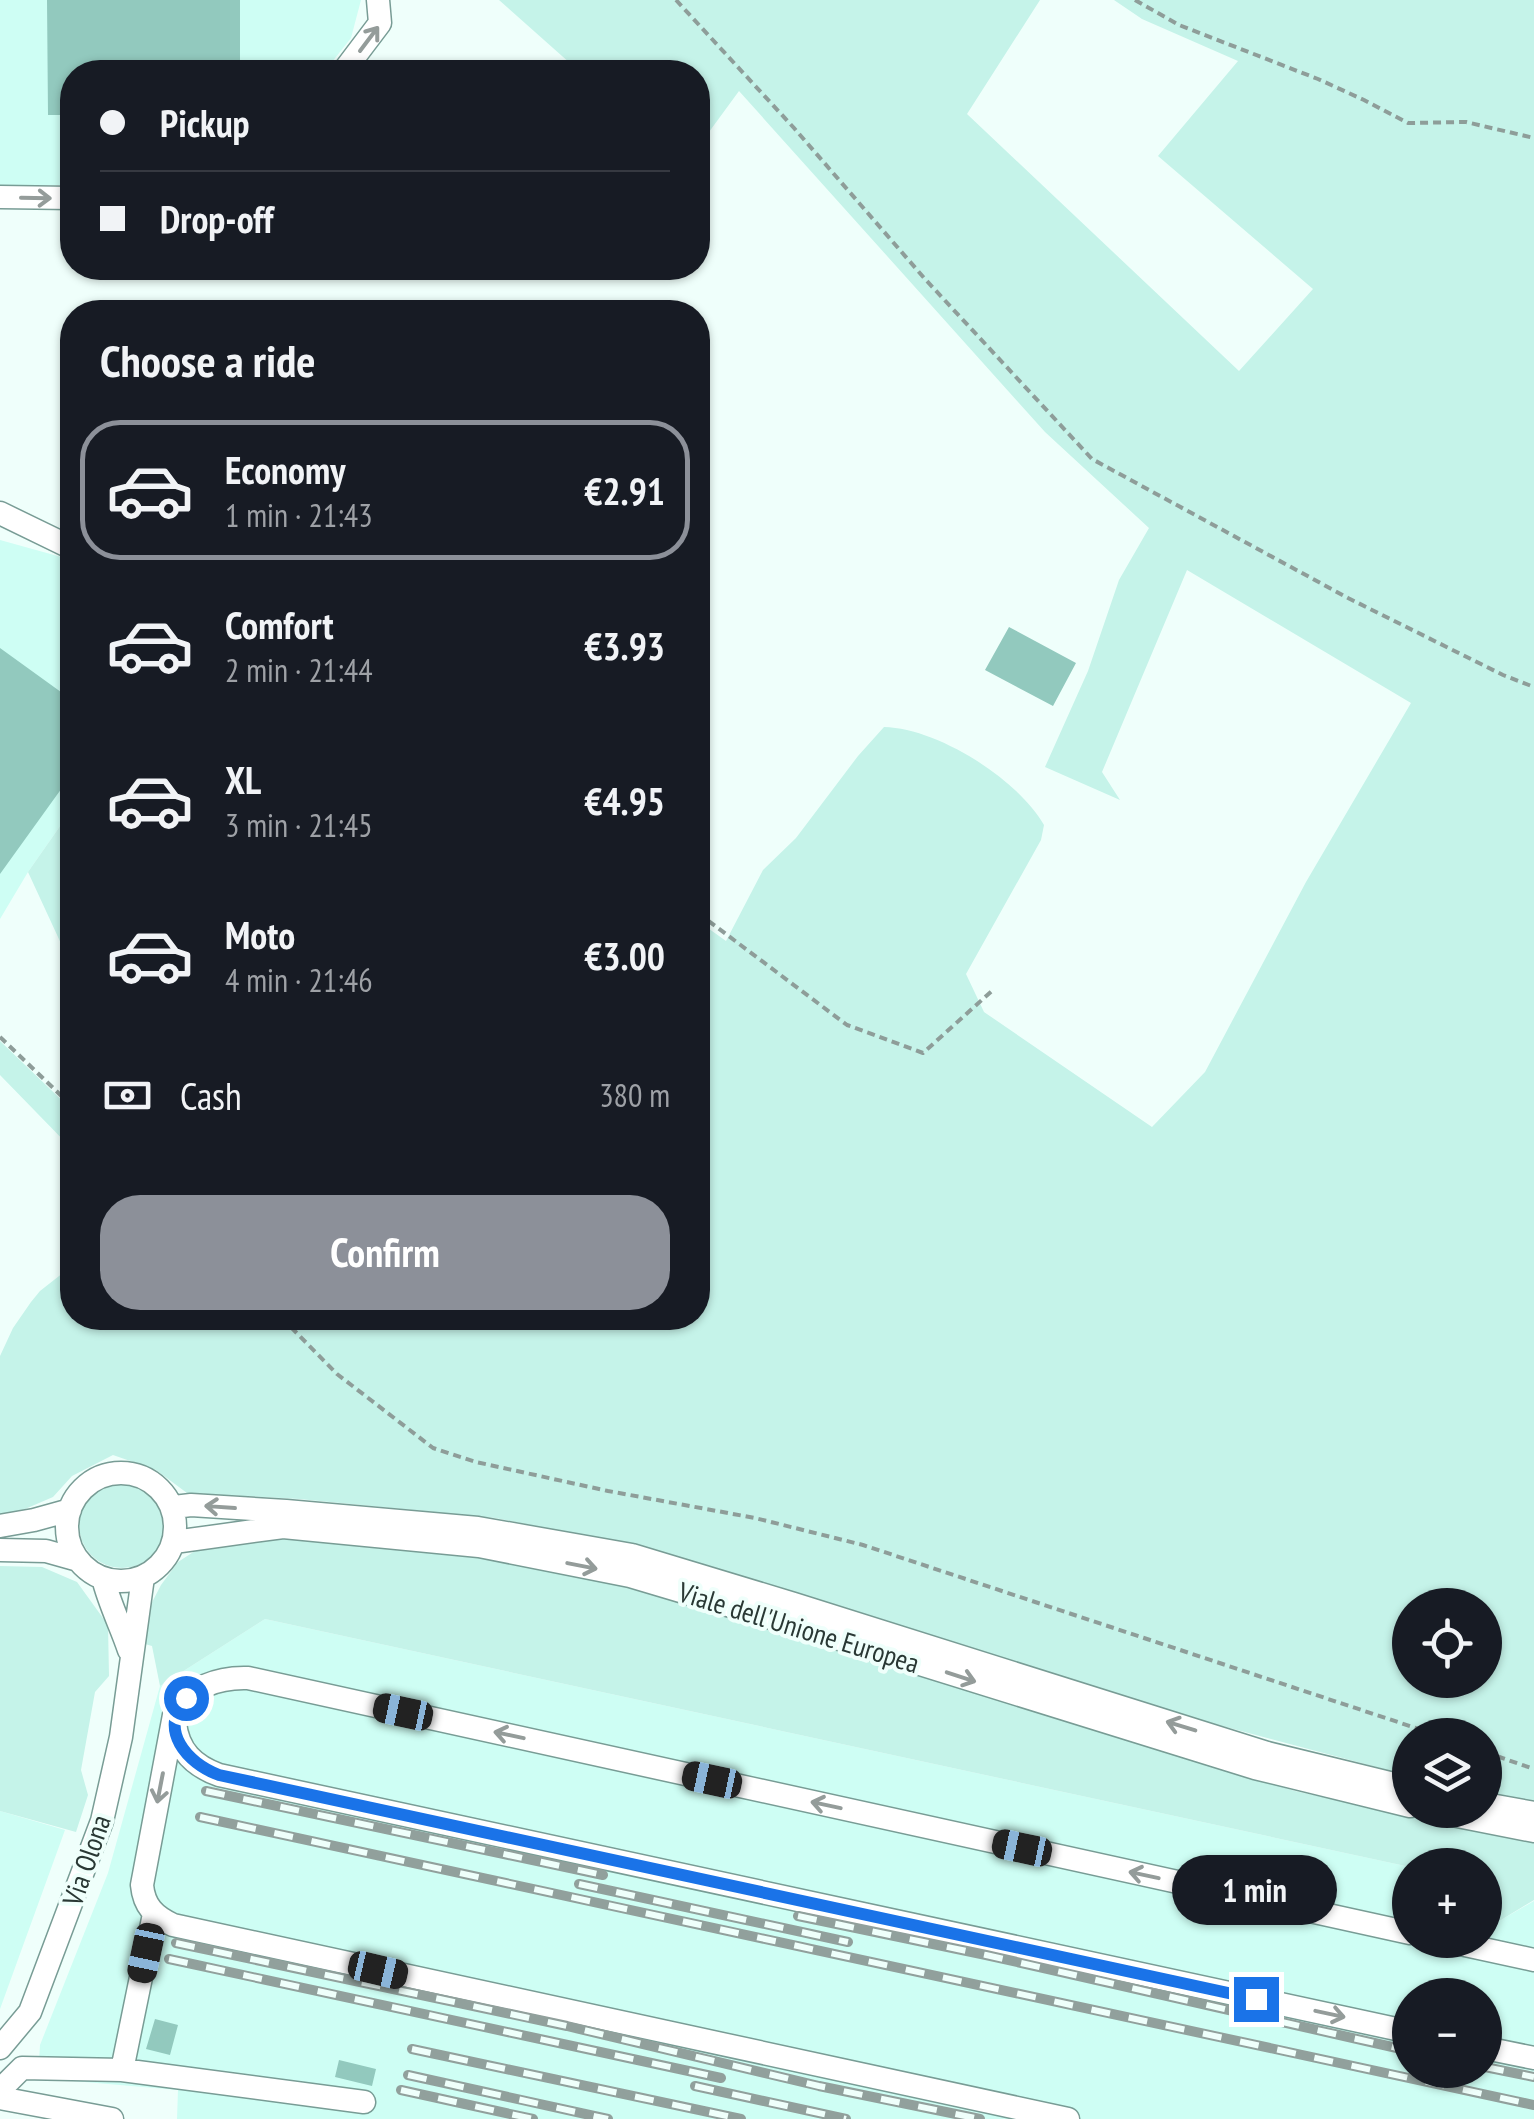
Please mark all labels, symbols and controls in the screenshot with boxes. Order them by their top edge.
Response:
one-way arrow [358,26,379,53]
text: Pickup [160,98,250,147]
one-way arrow [20,188,52,208]
text: Drop-off [160,194,274,243]
text: Choose a ride [100,331,315,389]
icon: car [105,445,195,535]
text: Economy [225,445,345,494]
text: €2.91 [584,466,665,515]
text: 1 min · 21:43 [225,494,373,536]
icon: car [105,600,195,690]
text: Comfort [225,600,334,649]
text: €3.93 [584,621,665,670]
text: 2 min · 21:44 [225,649,373,691]
icon: car [105,755,195,845]
text: XL [225,755,261,804]
text: €4.95 [584,776,665,825]
text: 3 min · 21:45 [225,804,373,846]
icon: car [105,910,195,1000]
text: Moto [225,910,295,959]
text: €3.00 [584,931,665,980]
text: 4 min · 21:46 [225,959,373,1001]
icon: cash [100,1068,155,1123]
text: Cash [180,1071,242,1120]
text: 380 m [599,1074,670,1116]
button: Confirm [100,1195,670,1310]
one-way arrow [205,1497,237,1516]
one-way arrow [565,1558,597,1577]
street label: Viale dell'Unione Europea [673,1572,924,1681]
map controls [1392,1588,1502,2088]
button: locate [1392,1588,1502,1698]
one-way arrow [945,1670,976,1688]
route start [164,1676,209,1721]
car [371,1691,435,1733]
one-way arrow [1166,1715,1197,1733]
button: layers [1392,1718,1502,1828]
one-way arrow [494,1725,526,1743]
car [680,1759,744,1801]
one-way arrow [150,1772,169,1804]
one-way arrow [811,1795,843,1813]
street label: Via Olona [53,1810,119,1911]
car [990,1827,1054,1869]
button: + [1392,1848,1502,1958]
callout: 1 min [1174,1854,1338,1924]
one-way arrow [1129,1864,1161,1883]
text: 1 min [1222,1869,1287,1911]
car [125,1921,167,1985]
car [345,1949,411,1991]
route end [1234,1977,1279,2022]
button: − [1392,1978,1502,2088]
one-way arrow [1313,2006,1345,2025]

